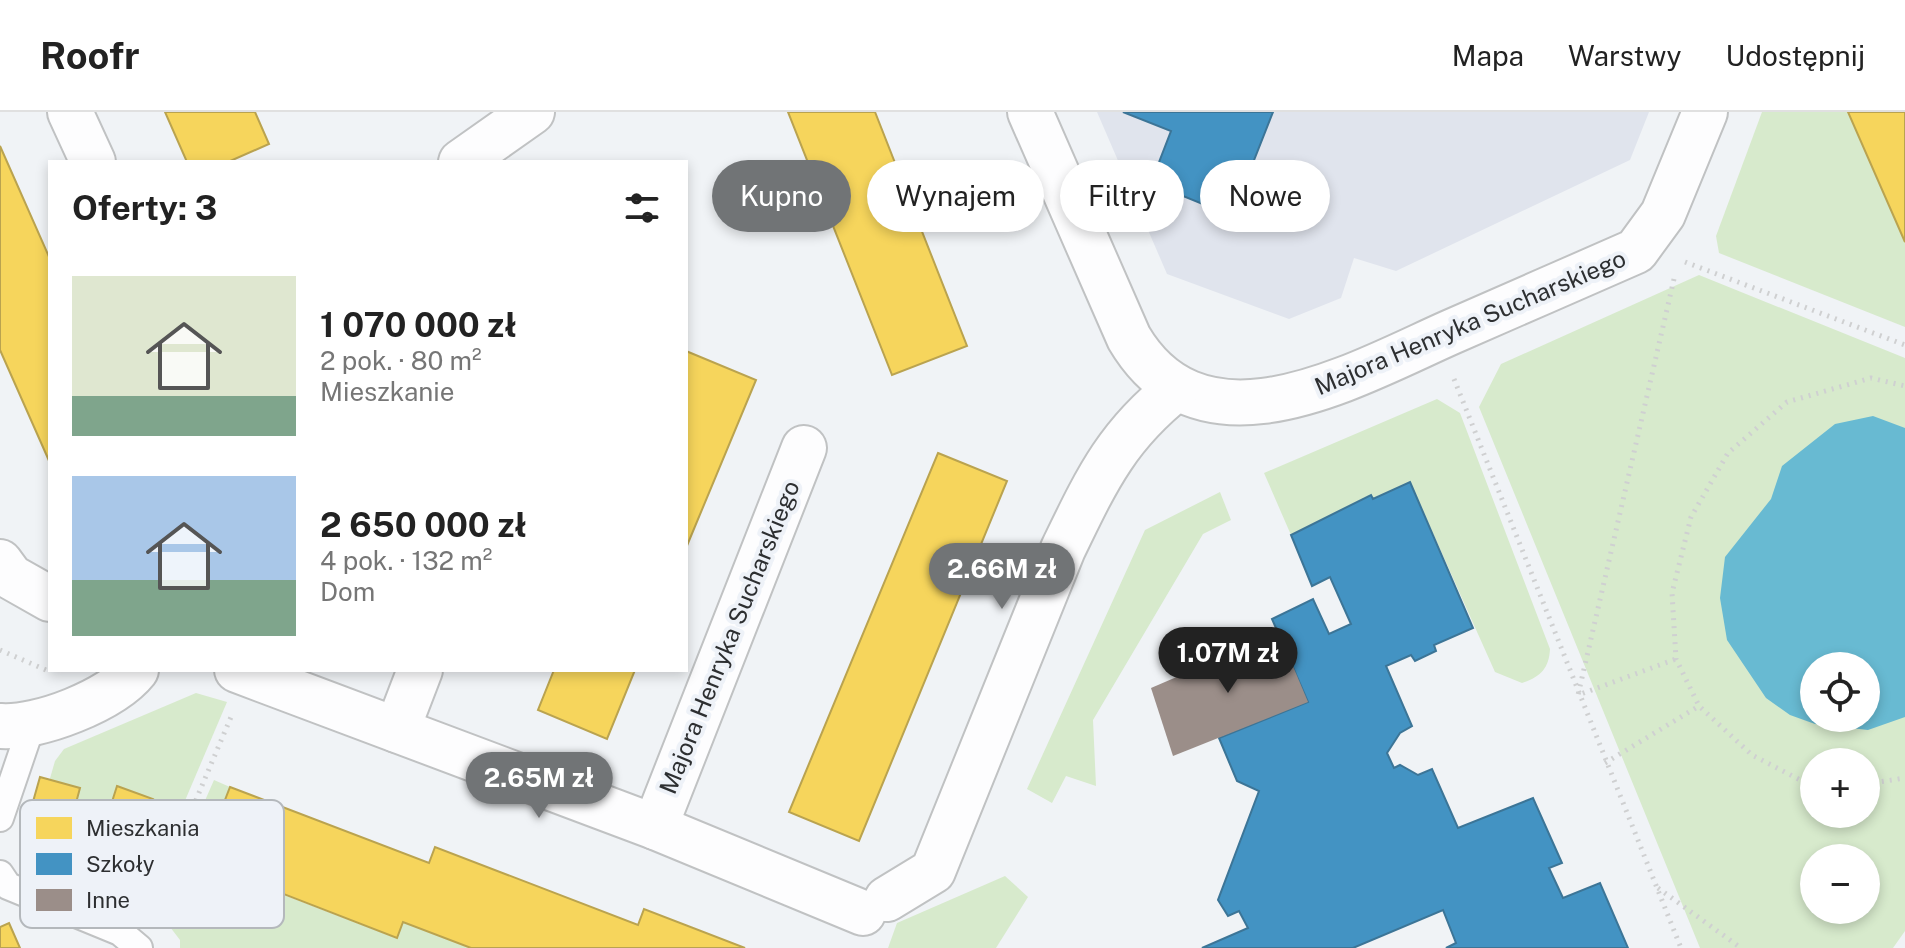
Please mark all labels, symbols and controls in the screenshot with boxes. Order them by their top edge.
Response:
text: Roofr [40,33,140,78]
text: Mapa [1452,39,1524,72]
text: Warstwy [1568,39,1682,72]
text: Udostępnij [1726,39,1865,72]
chip: Kupno [712,160,851,232]
chip: Wynajem [867,160,1044,232]
chip: Filtry [1060,160,1184,232]
chip: Nowe [1200,160,1330,232]
icon: filters [620,186,664,230]
text: Oferty: 3 [72,188,217,228]
street label: Majora Henryka Sucharskiego [1310,244,1630,400]
text: 1 070 000 zł [320,305,517,345]
icon: home [136,308,232,404]
text: 2 pok. · 80 m² [320,345,482,376]
text: Mieszkanie [320,376,454,407]
street label: Majora Henryka Sucharskiego [653,476,805,798]
text: 2 650 000 zł [320,505,527,545]
icon: home [136,508,232,604]
pin: 2.66M zł [919,543,1085,611]
text: 4 pok. · 132 m² [320,545,492,576]
text: 2.66M zł [947,553,1057,584]
text: Dom [320,576,375,607]
pin: 1.07M zł [1145,627,1311,695]
text: 1.07M zł [1176,637,1280,668]
map controls [1800,652,1880,924]
button: locate [1800,652,1880,732]
button: + [1800,748,1880,828]
pin: 2.65M zł [456,752,622,820]
text: 2.65M zł [484,762,594,793]
legend [20,800,284,928]
text: Mieszkania [86,815,199,841]
button: − [1800,844,1880,924]
text: Szkoły [86,851,155,877]
text: Inne [86,887,130,913]

